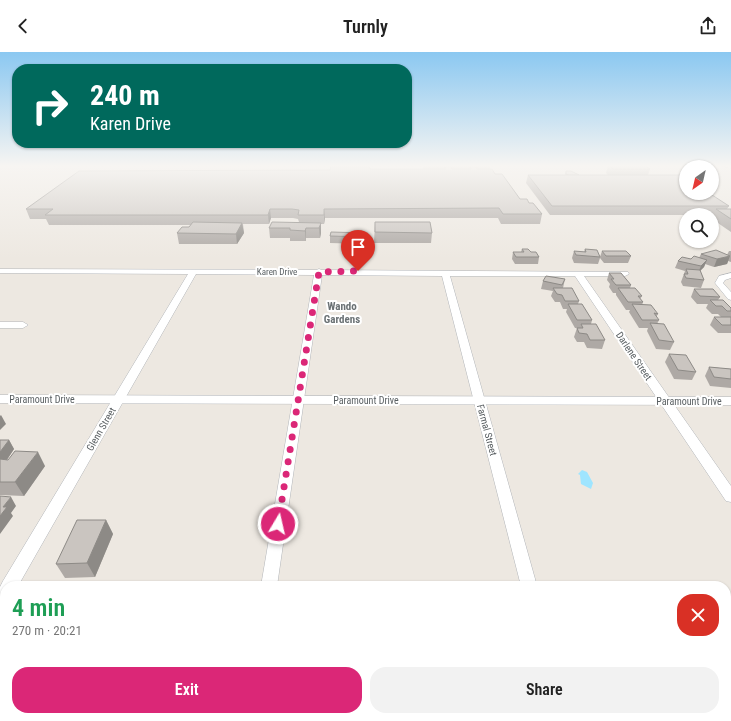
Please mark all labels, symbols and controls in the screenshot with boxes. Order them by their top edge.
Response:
icon: back [12,15,34,37]
icon: share [697,15,719,37]
text: Turnly [343,16,388,37]
text: 240 m [90,79,160,112]
icon: right [24,80,76,132]
text: Karen Drive [90,113,171,134]
north arrow [679,160,719,200]
map controls [679,160,719,248]
button: search [679,208,719,248]
pin [341,230,375,271]
icon: arrive [347,236,369,258]
street label: Karen Drive [257,267,297,277]
district label: Wando Gardens [324,300,360,326]
street label: Darlene Street [614,330,654,382]
street label: Paramount Drive [9,394,75,405]
street label: Paramount Drive [333,395,399,406]
street label: Paramount Drive [656,396,722,407]
street label: Farmal Street [475,403,499,457]
street label: Glenn Street [84,405,118,453]
position arrow [257,503,299,545]
text: 4 min [12,594,65,622]
button: close [677,594,719,636]
text: 270 m · 20:21 [12,623,82,638]
button: Exit [12,667,362,713]
button: Share [370,667,719,713]

